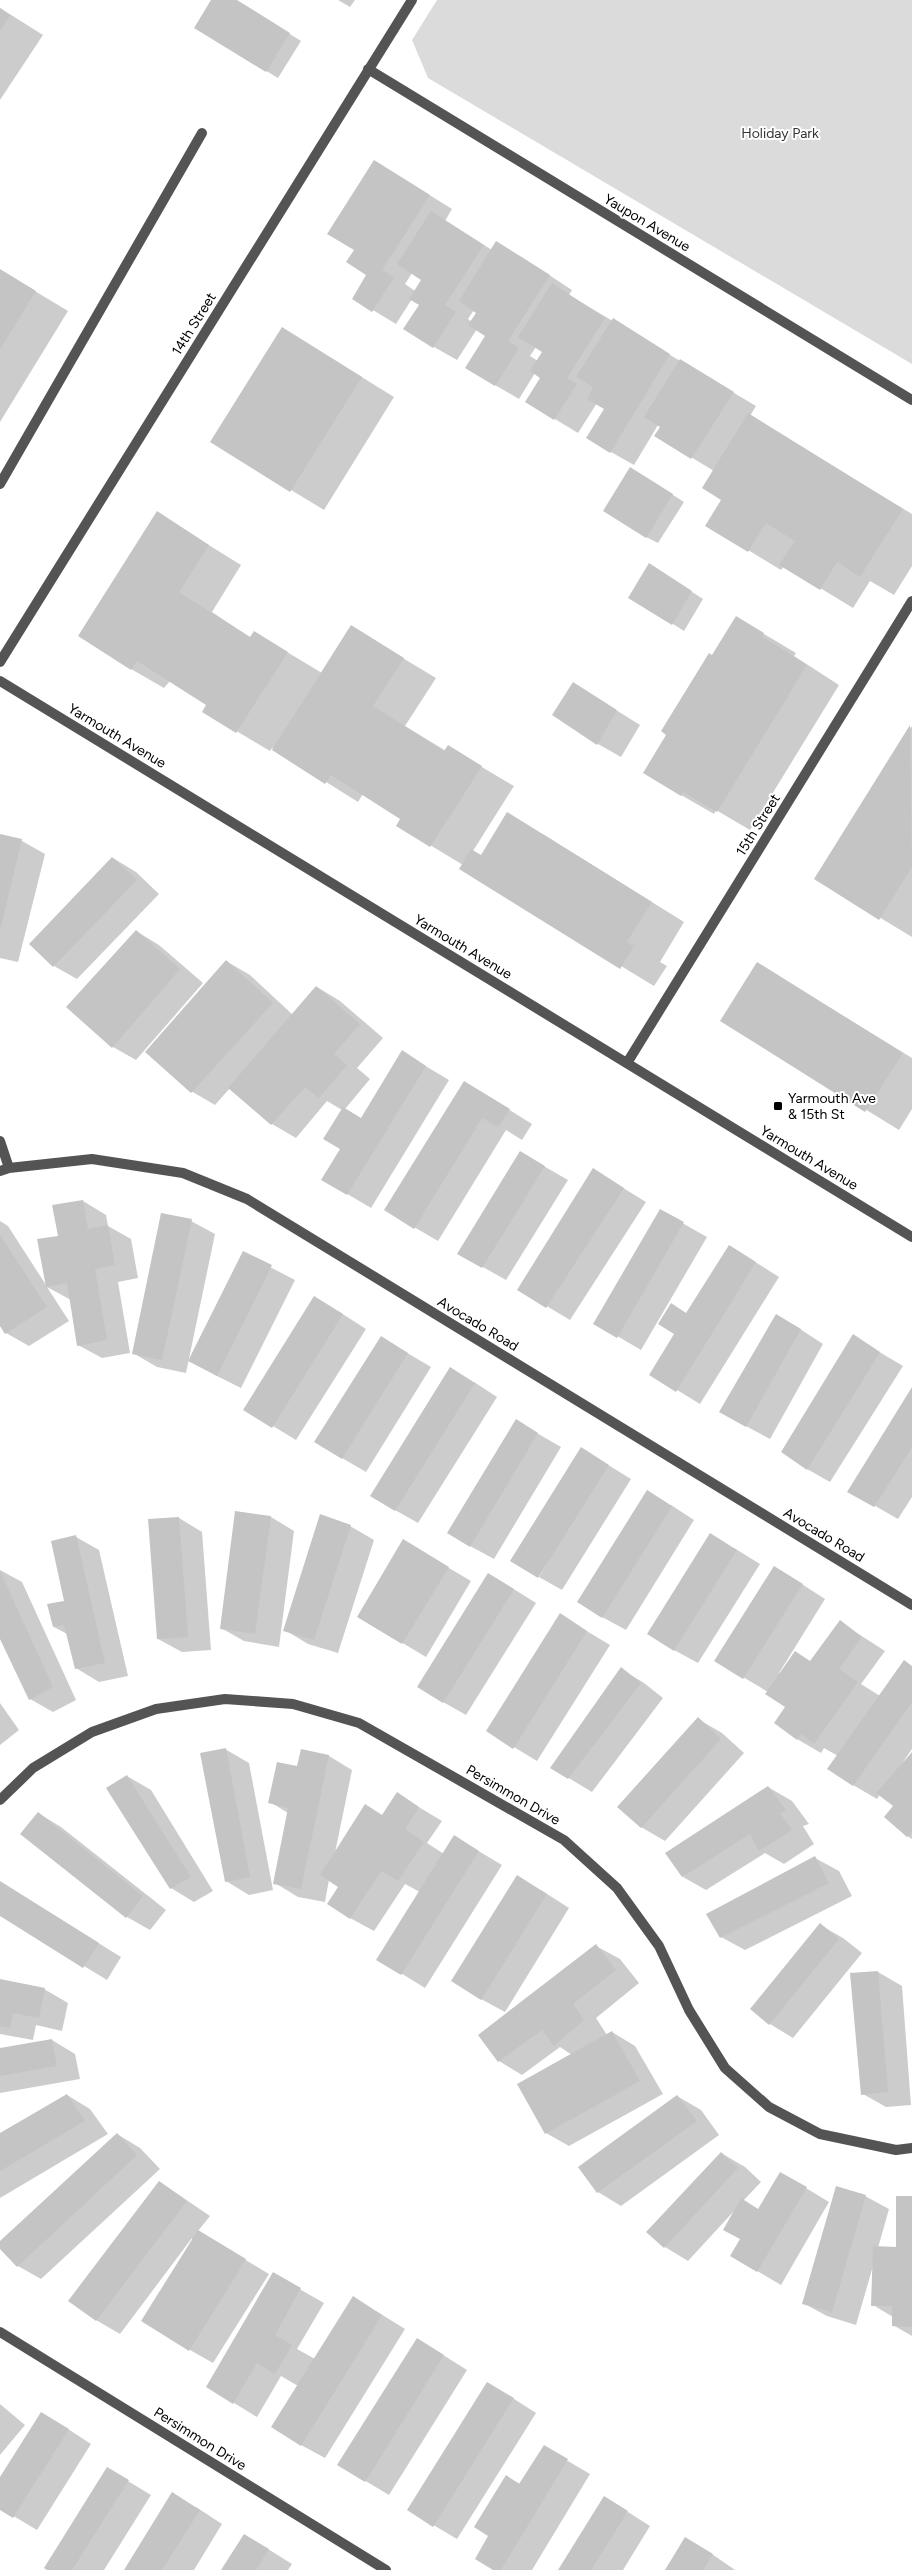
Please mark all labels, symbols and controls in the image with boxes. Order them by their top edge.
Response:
park label: Holiday Park [741,125,819,142]
street label: Yaupon Avenue [601,191,694,256]
street label: 14th Street [168,290,220,358]
street label: Yarmouth Avenue [65,700,169,772]
street label: 15th Street [732,791,784,859]
street label: Yarmouth Avenue [411,911,515,983]
place label: Yarmouth Ave & 15th St [788,1090,876,1123]
marker: Yarmouth Ave & 15th St [772,1100,784,1112]
street label: Yarmouth Avenue [757,1122,861,1194]
street label: Avocado Road [435,1293,521,1355]
street label: Avocado Road [781,1504,867,1566]
street label: Persimmon Drive [463,1761,563,1829]
street label: Persimmon Drive [151,2404,250,2474]

